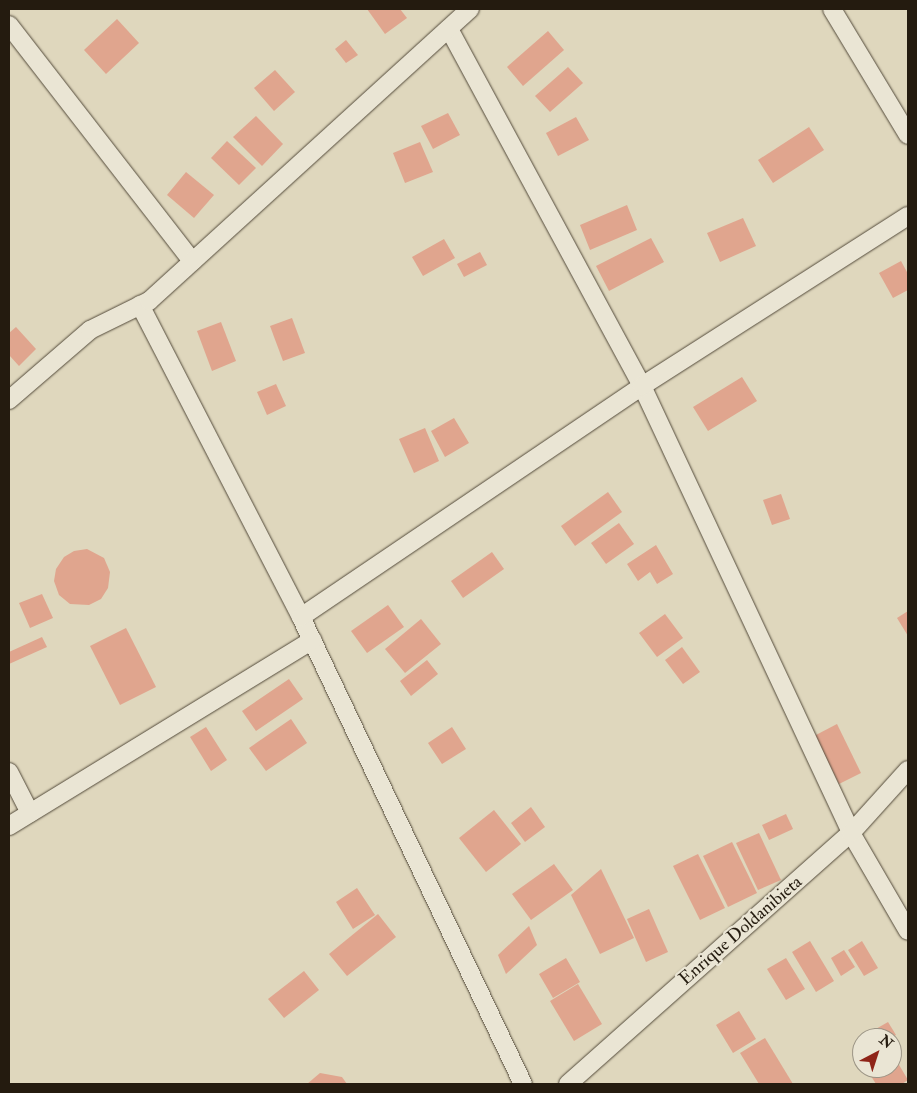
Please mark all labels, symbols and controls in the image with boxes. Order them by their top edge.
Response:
street label: Enrique Doldanibieta [675,872,807,990]
north arrow [852,1028,902,1078]
text: N [876,1031,897,1052]

